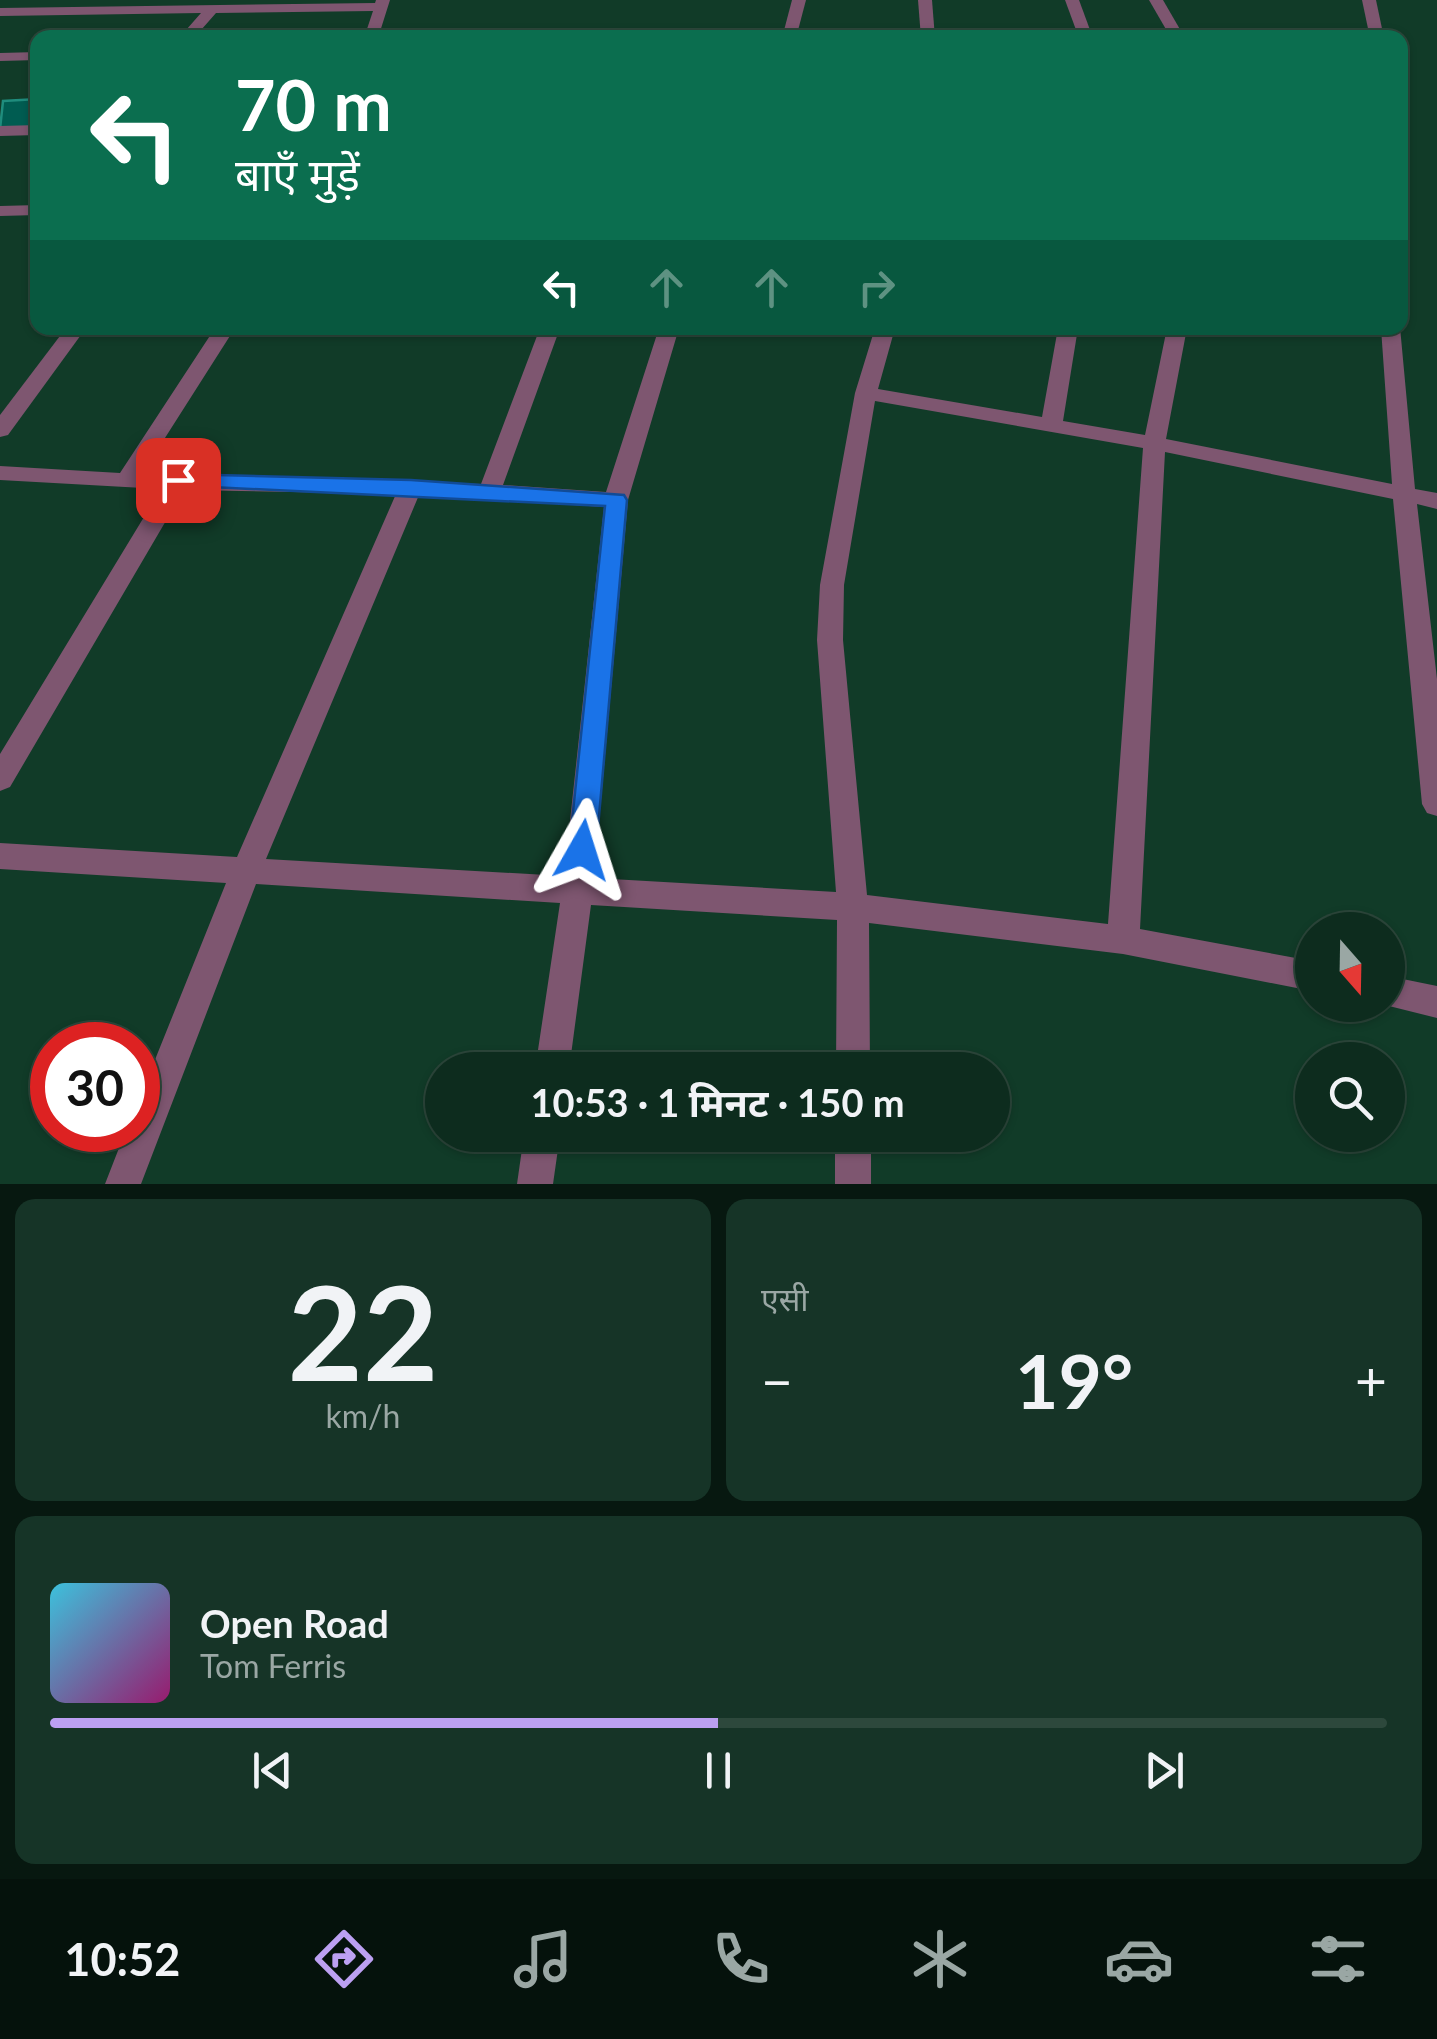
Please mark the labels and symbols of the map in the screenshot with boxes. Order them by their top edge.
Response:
pin [136,438,221,523]
position arrow [530,798,634,902]
north arrow [1295,912,1405,1022]
speed limit sign: 30 [30,1022,160,1152]

